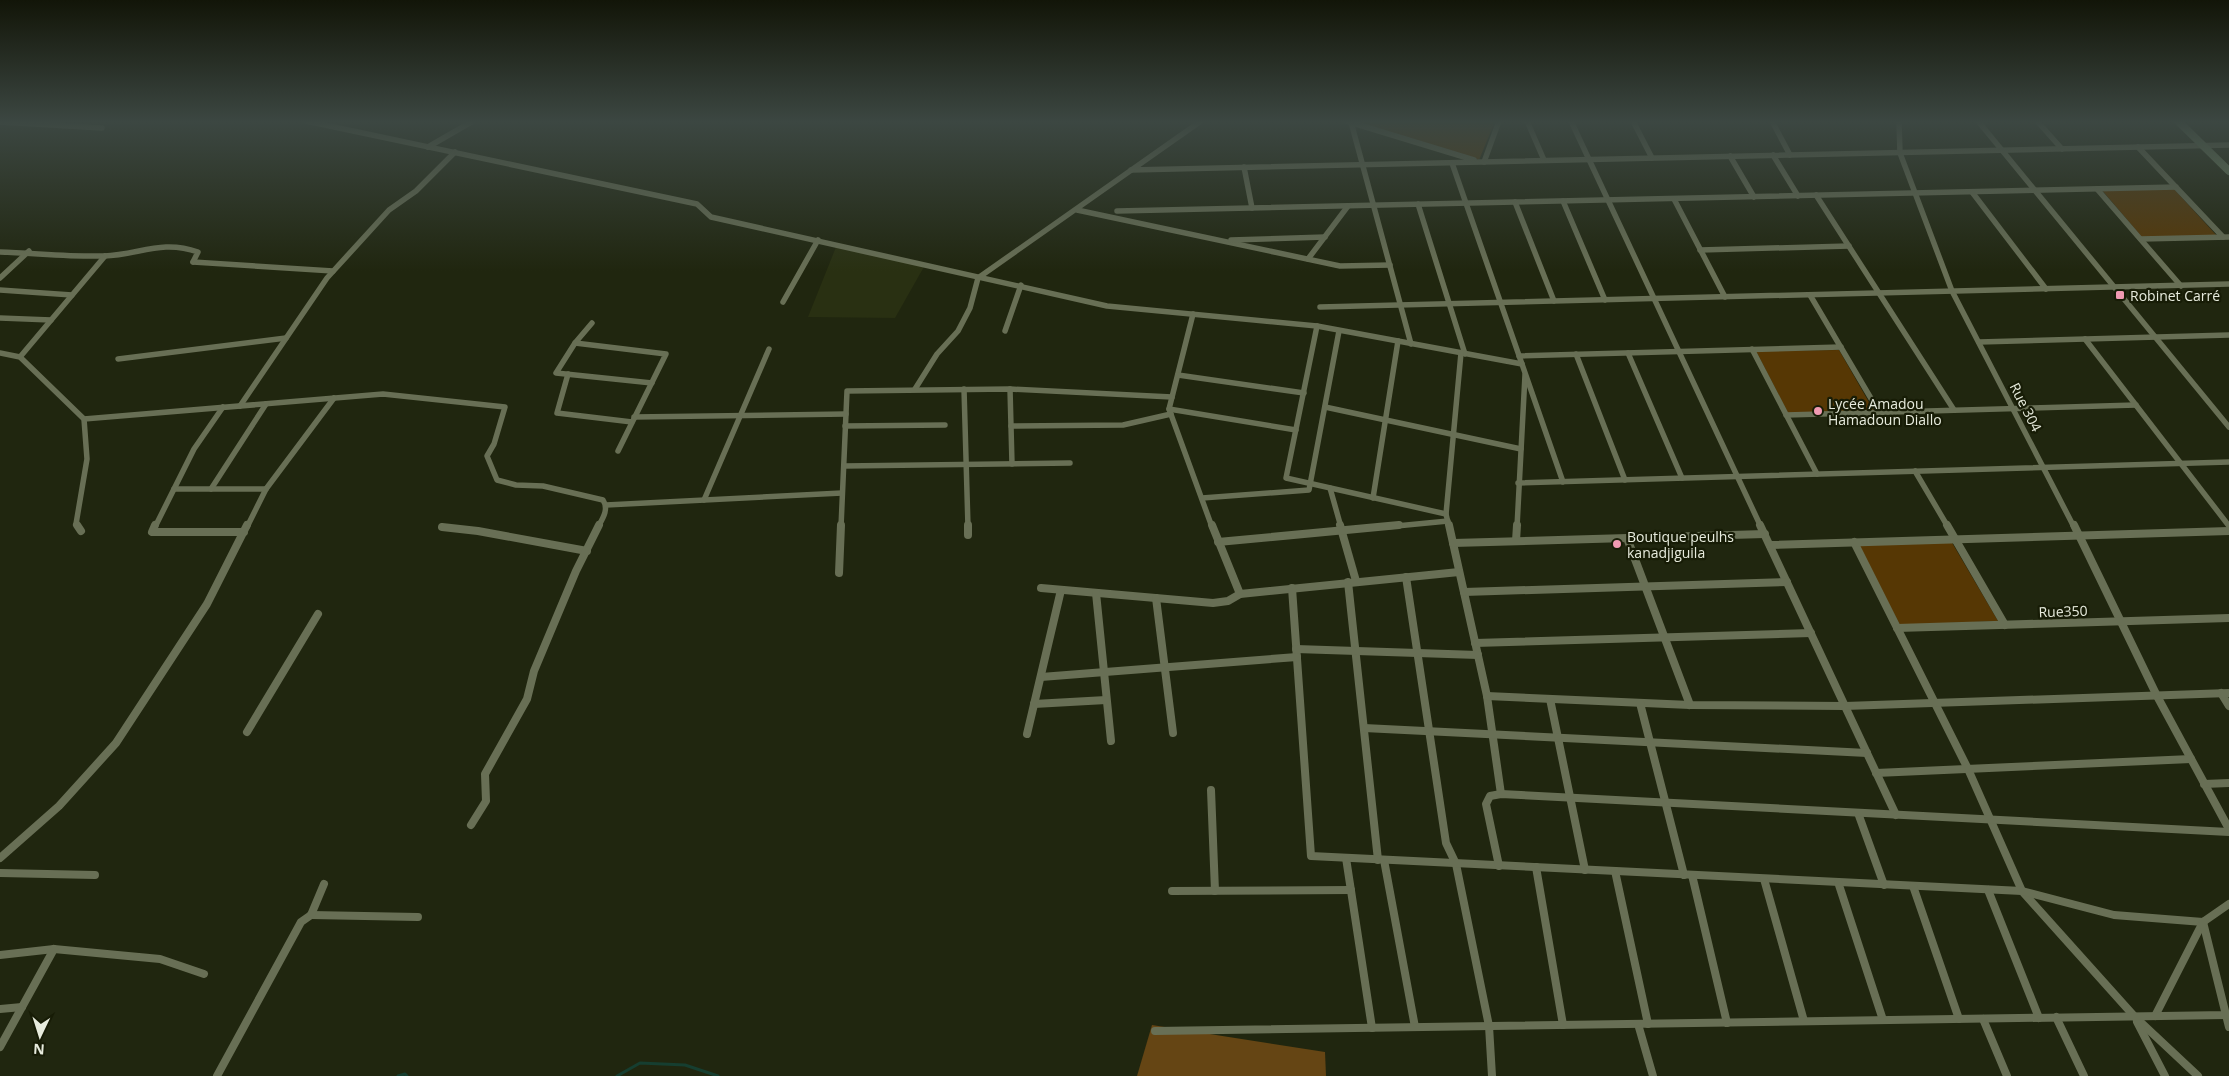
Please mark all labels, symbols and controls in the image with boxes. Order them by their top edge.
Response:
place label: Robinet Carré [2130,286,2220,305]
marker: Robinet Carré [2114,289,2126,301]
street label: Rue 304 [2006,379,2046,435]
place label: Lycée Amadou Hamadoun Diallo [1828,394,1942,429]
marker: Lycée Amadou Hamadoun Diallo [1812,405,1824,417]
place label: Boutique peulhs kanadjiguila [1627,527,1734,562]
marker: Boutique peulhs kanadjiguila [1611,538,1623,550]
street label: Rue350 [2038,601,2088,621]
north arrow [15,1011,65,1061]
text: N [33,1040,45,1059]

